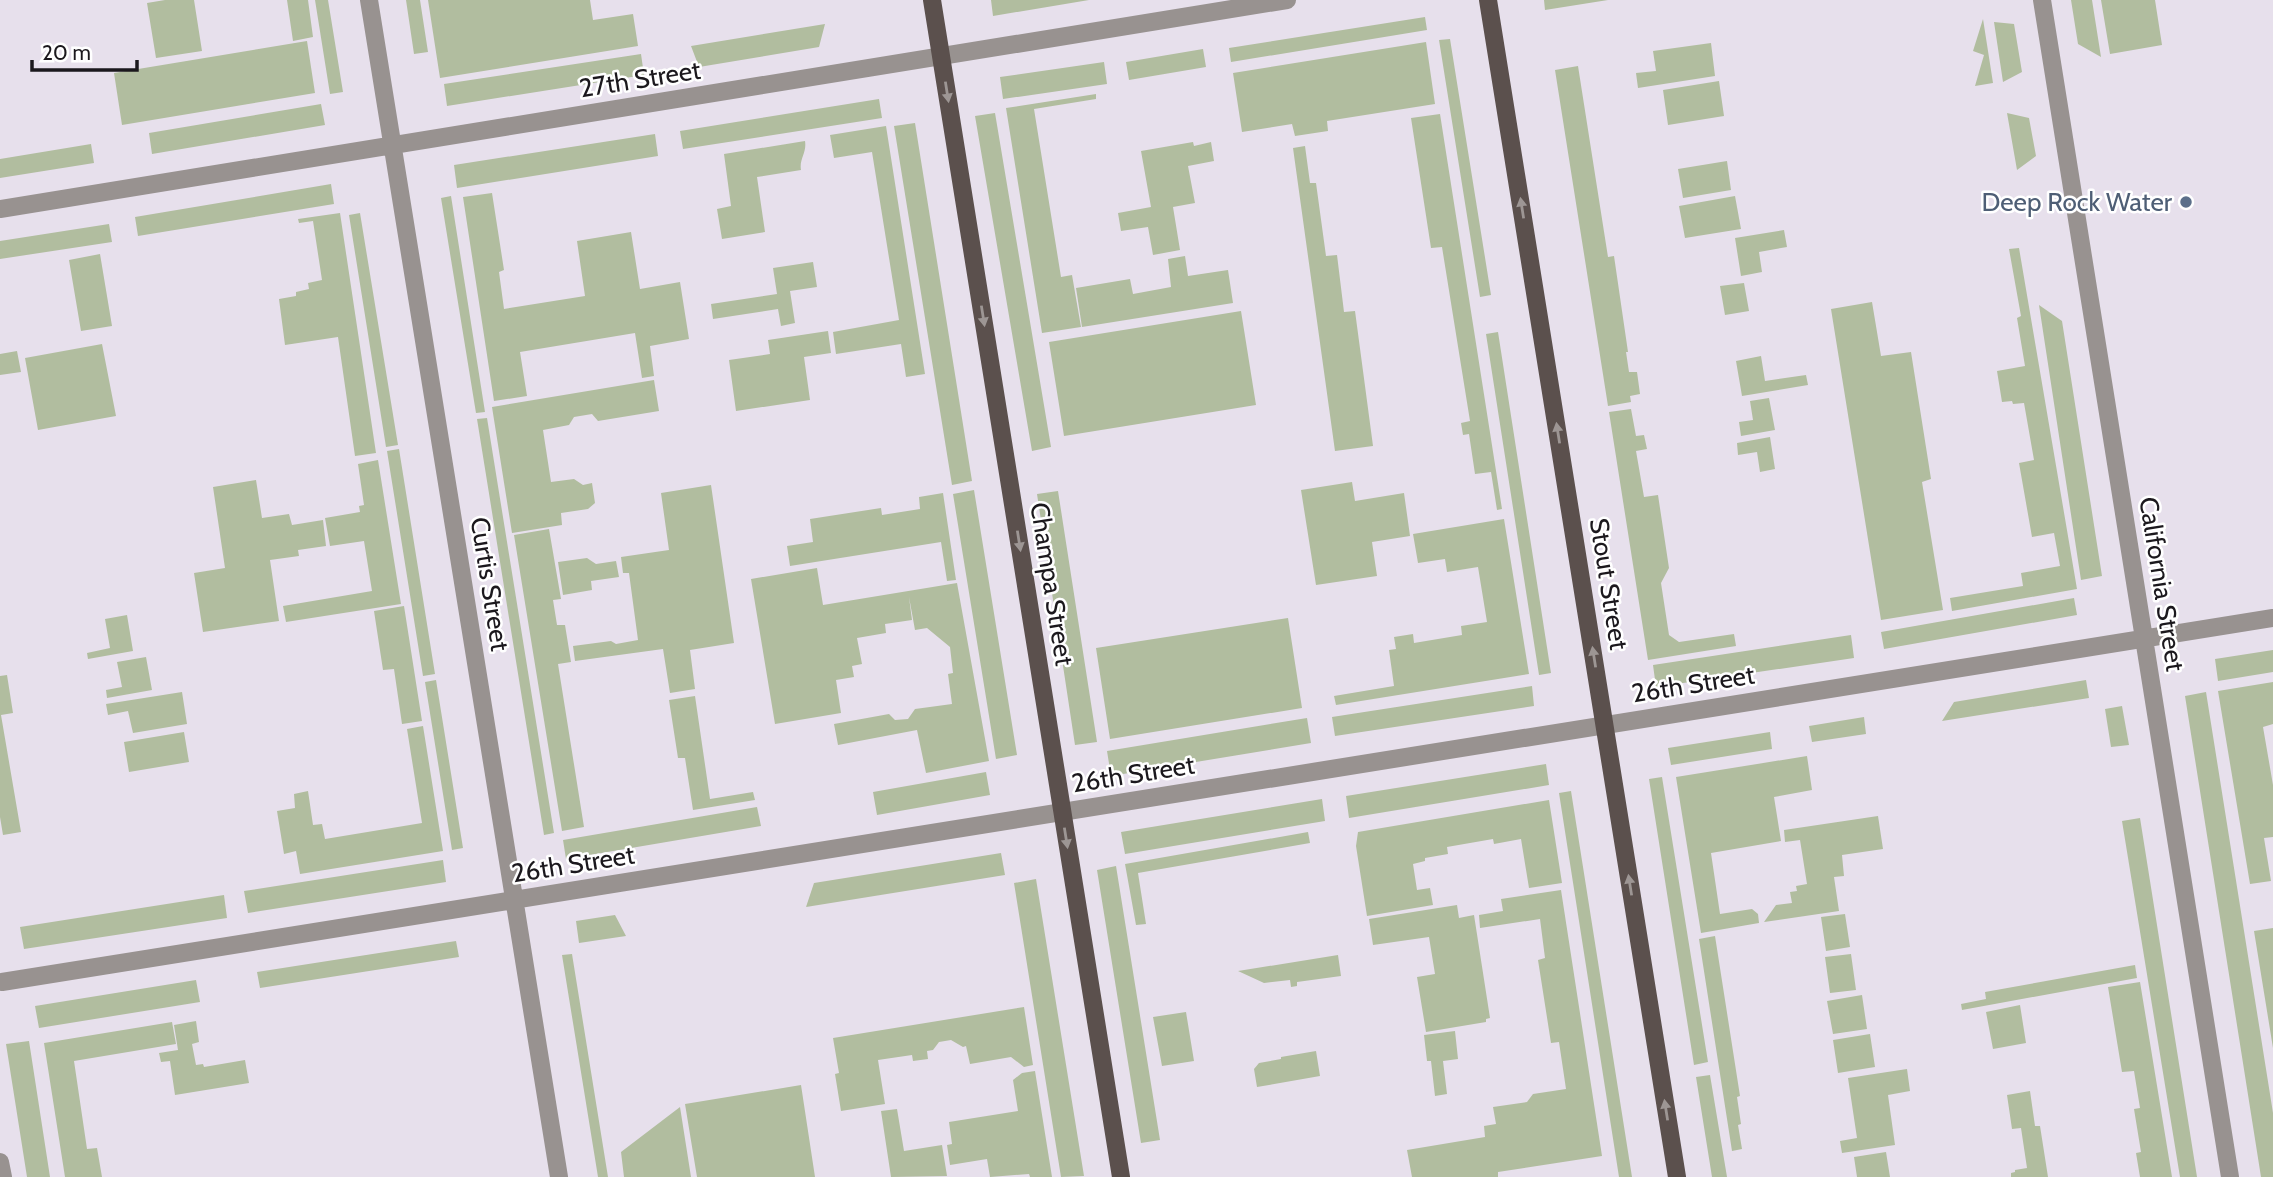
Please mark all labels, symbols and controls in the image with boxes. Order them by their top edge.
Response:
scale bar [32,28,136,72]
text: 20 m [42,40,91,65]
street label: 27th Street [577,54,703,104]
one-way arrow [942,81,953,103]
place label: Deep Rock Water [1982,186,2173,218]
marker: Deep Rock Water [2178,194,2194,210]
one-way arrow [1516,197,1527,219]
one-way arrow [978,305,989,327]
one-way arrow [1552,422,1563,444]
street label: California Street [2132,494,2192,674]
street label: Champa Street [1023,500,1081,668]
street label: Curtis Street [464,515,516,653]
street label: Stout Street [1583,516,1635,652]
one-way arrow [1014,530,1025,552]
one-way arrow [1588,646,1599,668]
street label: 26th Street [1629,658,1757,709]
street label: 26th Street [1069,748,1197,799]
one-way arrow [1061,827,1072,849]
street label: 26th Street [509,838,637,889]
one-way arrow [1624,874,1635,896]
one-way arrow [1660,1099,1671,1121]

